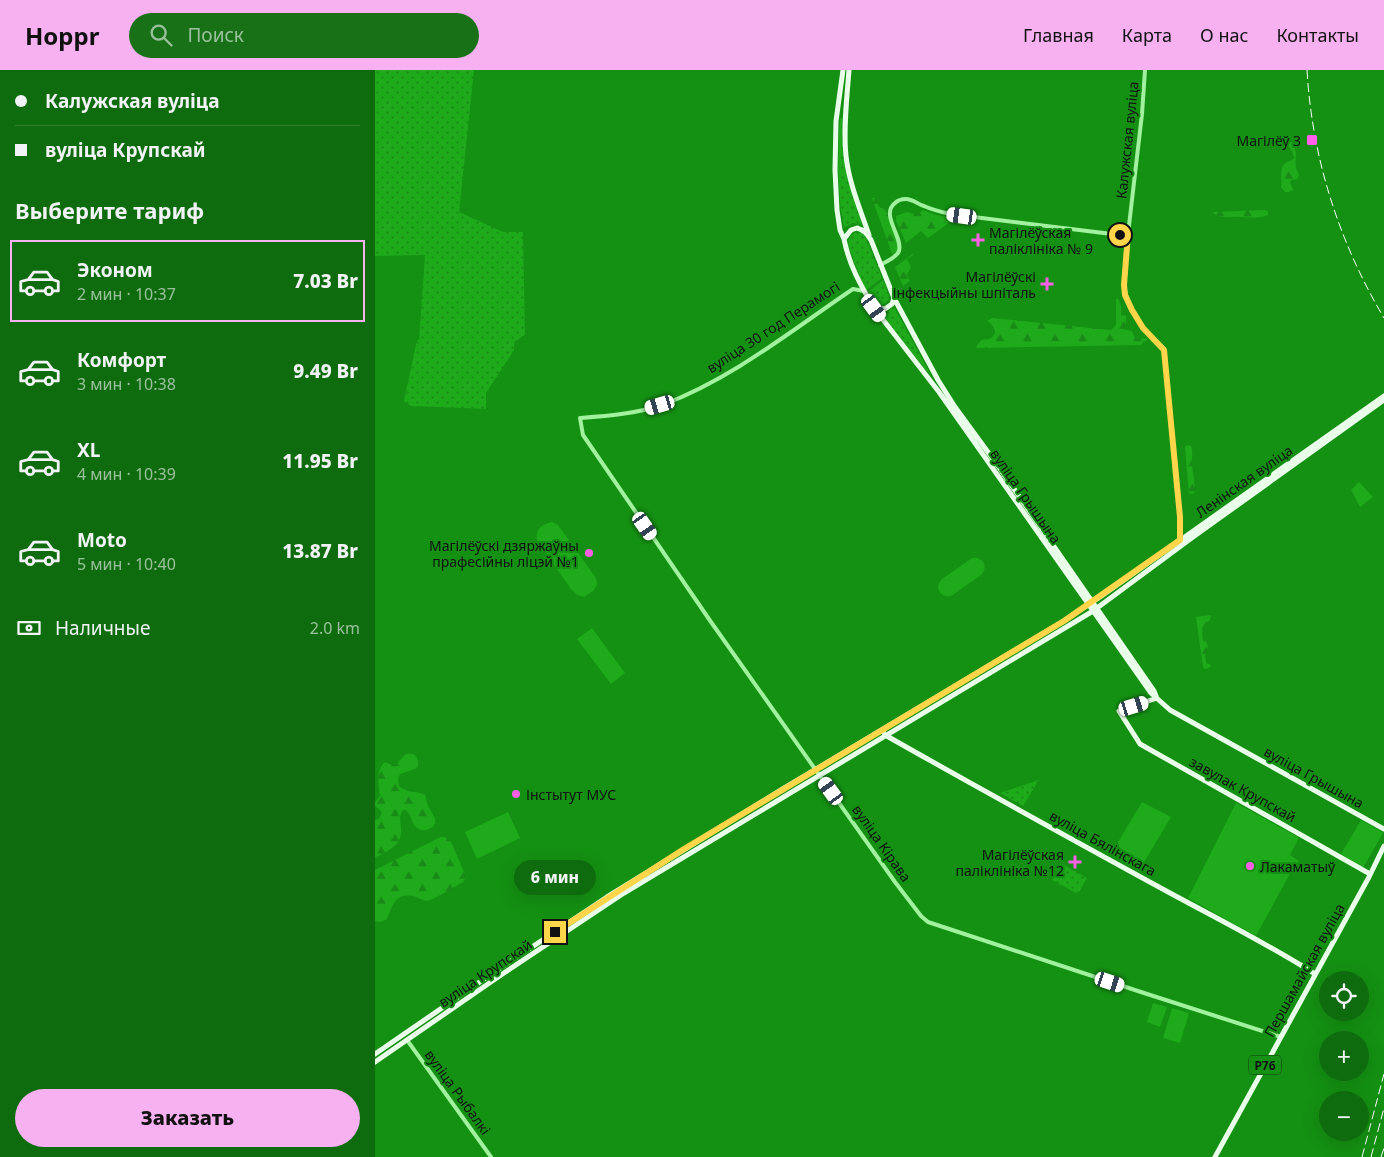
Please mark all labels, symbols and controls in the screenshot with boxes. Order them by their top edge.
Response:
search box [129,13,479,58]
text: Hoppr [25,19,99,52]
icon: search [147,21,175,49]
text: Поиск [187,22,244,48]
text: Главная [1023,23,1094,47]
text: Карта [1122,23,1172,47]
text: О нас [1200,23,1248,47]
text: Контакты [1276,23,1359,47]
street label: Калужская вуліца [1111,80,1143,200]
text: Калужская вуліца [45,88,220,114]
place label: Магілёў 3 [1236,131,1301,150]
marker: Магілёў 3 [1305,133,1319,147]
text: вуліца Крупскай [45,137,206,163]
text: Выберите тариф [15,195,204,225]
car [946,206,977,226]
place label: Магілёўская паліклініка № 9 [989,223,1093,258]
route start [1109,224,1131,246]
marker: Магілёўская паліклініка № 9 [971,233,985,247]
text: Эконом [77,257,153,283]
icon: car [17,259,62,304]
place label: Магілёўскі інфекцыйны шпіталь [893,267,1036,302]
text: 7.03 Br [293,268,358,294]
street label: вуліца 30 год Перамогі [703,277,843,377]
marker: Магілёўскі інфекцыйны шпіталь [1040,277,1054,291]
text: 2 мин · 10:37 [77,283,176,305]
car [859,291,888,325]
text: Комфорт [77,347,166,373]
icon: car [17,349,62,394]
text: 9.49 Br [293,358,358,384]
text: 3 мин · 10:38 [77,373,176,395]
car [643,394,676,416]
text: XL [77,437,100,463]
icon: car [17,439,62,484]
street label: Ленінская вуліца [1192,440,1296,522]
street label: вуліца Грышына [986,445,1066,547]
text: 11.95 Br [282,448,358,474]
text: 4 мин · 10:39 [77,463,176,485]
car [630,509,659,543]
text: Moto [77,527,127,553]
icon: car [17,529,62,574]
place label: Магілёўскі дзяржаўны прафесійны ліцэй №1 [429,536,579,571]
text: 13.87 Br [282,538,358,564]
marker: Магілёўскі дзяржаўны прафесійны ліцэй №1 [583,547,595,559]
text: 5 мин · 10:40 [77,553,176,575]
icon: cash [15,614,43,642]
text: Наличные [55,615,150,641]
text: 2.0 km [310,617,360,639]
car [1117,694,1150,718]
street label: вуліца Грышына [1261,742,1367,812]
street label: завулак Крупскай [1186,752,1300,826]
car [816,774,845,808]
place label: Інстытут МУС [526,785,616,804]
marker: Інстытут МУС [510,788,522,800]
street label: вуліца Кірава [848,801,916,885]
street label: вуліца Бялінскага [1046,806,1160,880]
place label: Магілёўская паліклініка №12 [956,845,1064,880]
marker: Магілёўская паліклініка №12 [1068,855,1082,869]
place label: Лакаматыў [1260,857,1336,876]
callout: 6 мин [514,860,596,894]
marker: Лакаматыў [1244,860,1256,872]
text: 6 мин [531,866,579,888]
street label: Першамайская вуліца [1259,900,1349,1040]
route end [544,921,566,943]
street label: вуліца Крупскай [435,935,535,1011]
car [1093,970,1126,994]
map controls [1319,971,1369,1141]
button: locate [1319,971,1369,1021]
button: + [1319,1031,1369,1081]
street label: вуліца Рыбалкі [421,1046,495,1138]
road number: Р76 [1249,1056,1281,1074]
button: Заказать [15,1089,360,1147]
button: − [1319,1091,1369,1141]

